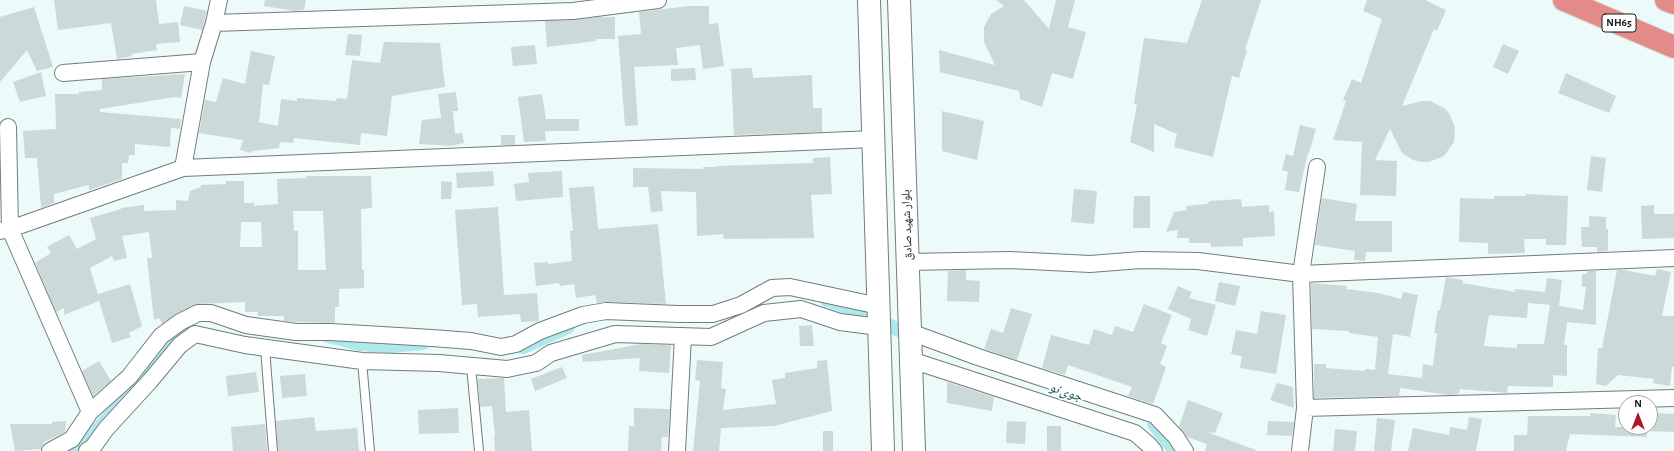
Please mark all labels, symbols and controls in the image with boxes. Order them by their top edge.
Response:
road number: NH65 [1602,14,1636,32]
street label: بلوار شهید صادق [899,189,915,261]
water label: جوی نو [1047,379,1085,405]
north arrow [1618,395,1658,435]
text: N [1634,398,1642,409]

